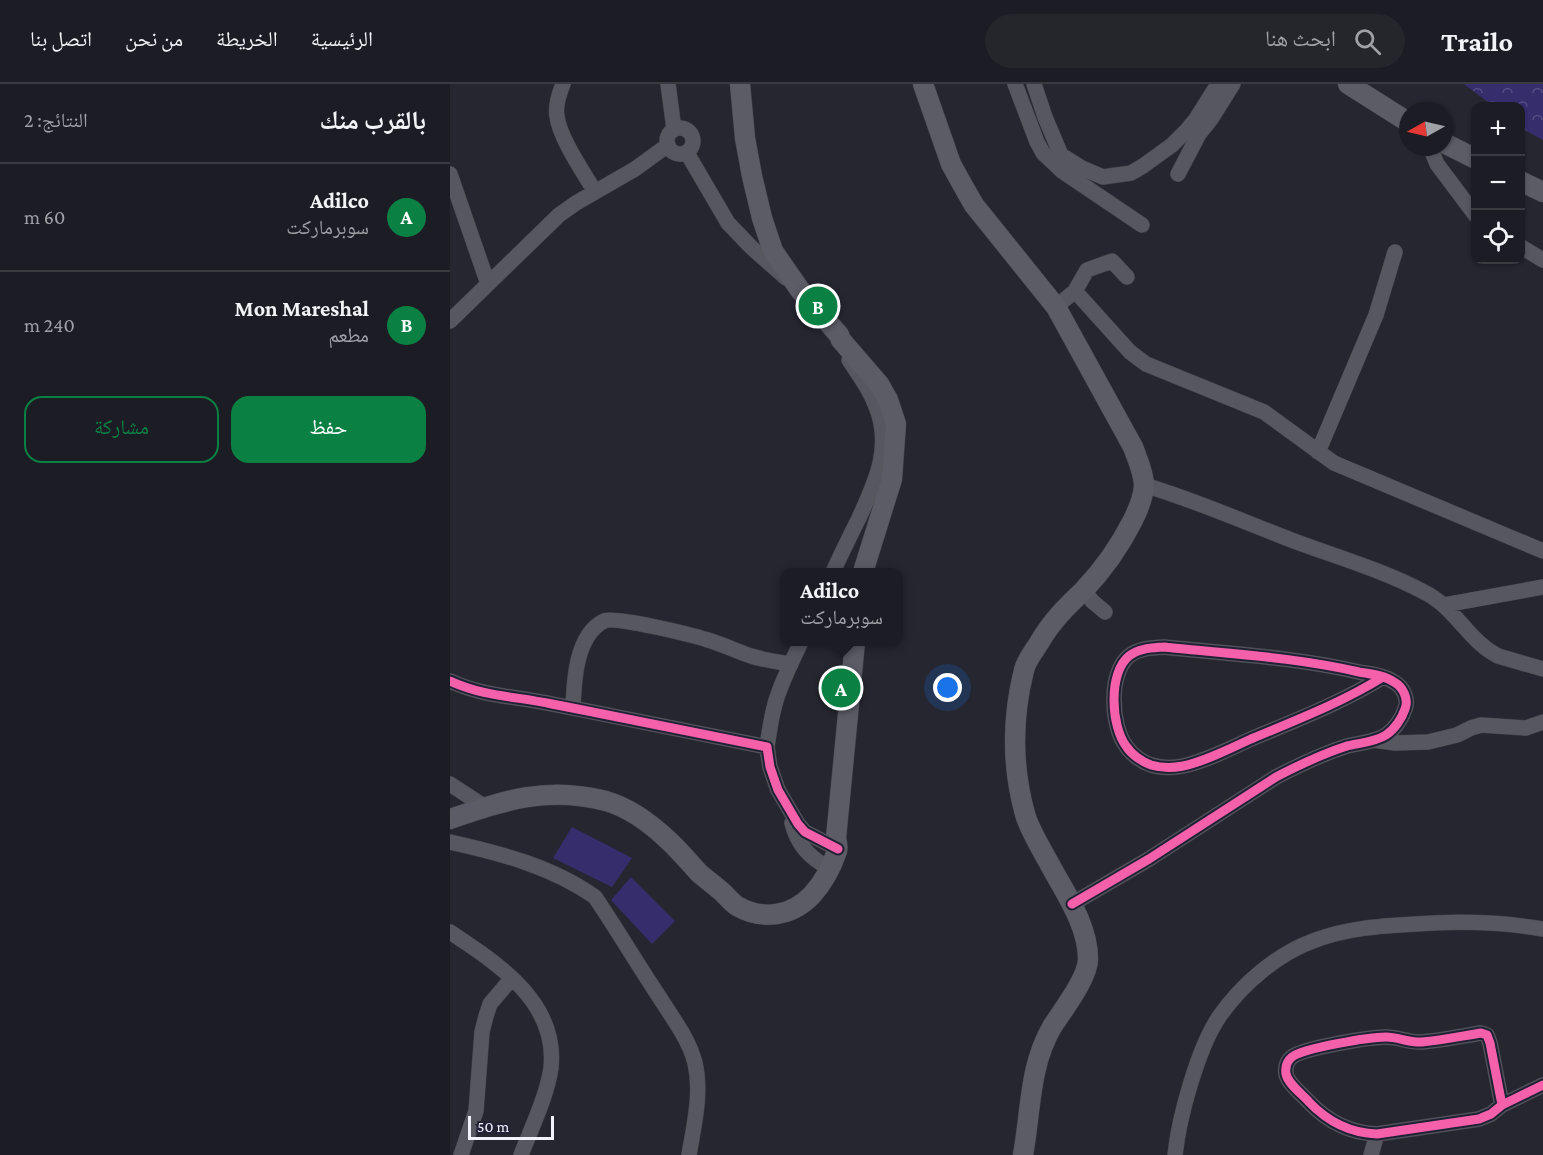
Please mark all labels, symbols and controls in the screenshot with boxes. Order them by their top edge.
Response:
search box [985,14,1405,68]
icon: search [1351,25,1384,58]
text: ابحث هنا [1265,26,1336,51]
text: Trailo [1441,26,1513,57]
text: اتصل بنا [30,27,92,51]
text: من نحن [125,27,183,51]
text: الخريطة [216,27,278,51]
text: الرئيسية [311,27,373,51]
north arrow [1399,102,1453,156]
map controls [1471,102,1525,264]
button: + [1471,102,1525,156]
text: بالقرب منك [320,106,426,135]
text: النتائج: 2 [24,109,88,131]
button: − [1471,156,1525,210]
text: Adilco [310,188,369,213]
text: 60 m [24,206,65,228]
text: A [401,206,412,228]
button: locate [1471,210,1525,264]
text: سوبرماركت [286,216,369,238]
pin: B [798,284,838,328]
text: Mon Mareshal [235,296,369,321]
text: 240 m [24,314,75,336]
text: B [401,314,412,336]
text: مطعم [328,324,369,346]
button: مشاركة [24,396,219,463]
button: حفظ [231,396,426,463]
popup [780,568,903,646]
text: Adilco [800,578,859,603]
text: سوبرماركت [800,606,883,628]
pin: A [822,666,860,710]
your location [933,673,962,702]
scale bar [468,1113,554,1140]
text: 50 m [477,1118,509,1135]

